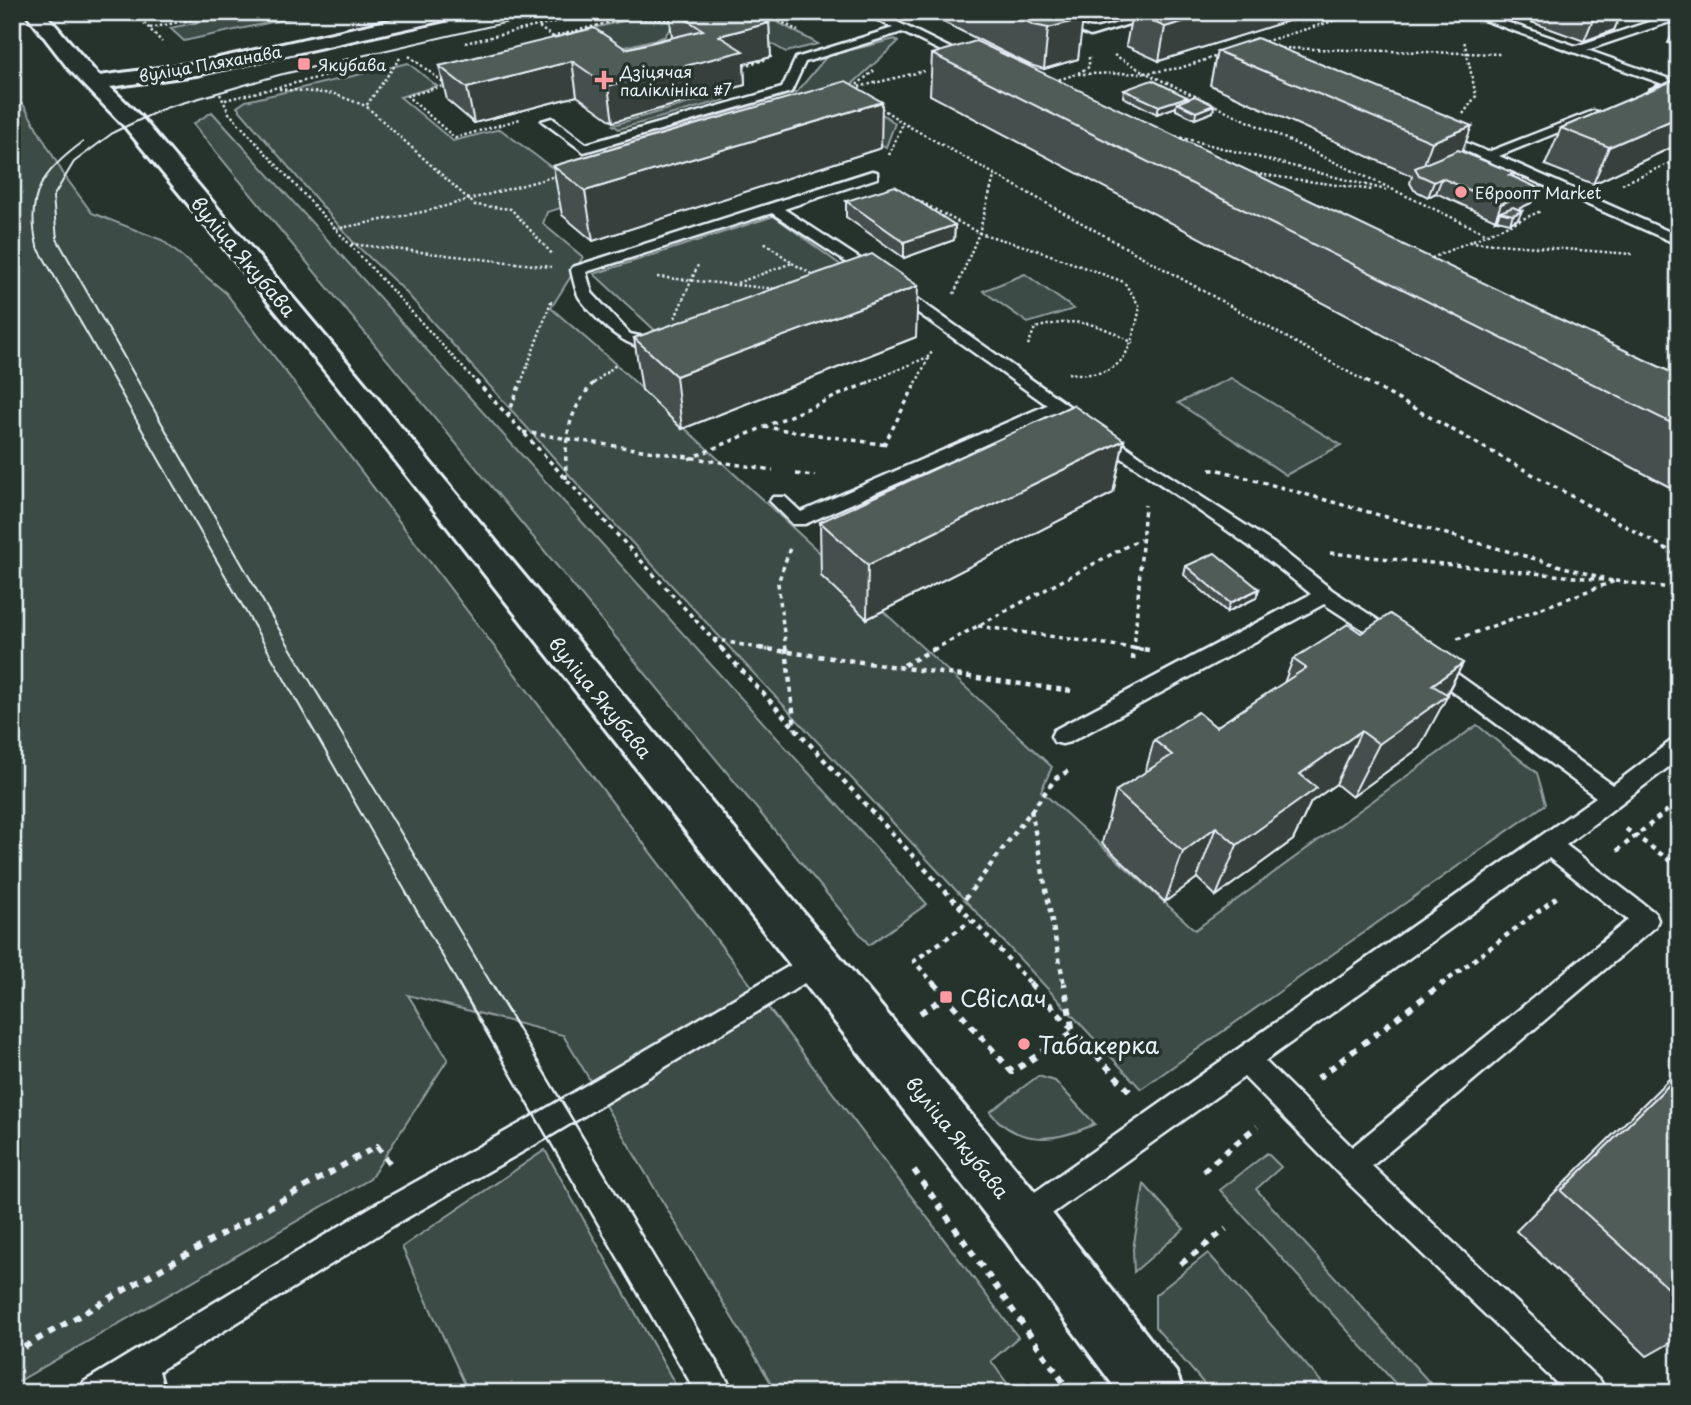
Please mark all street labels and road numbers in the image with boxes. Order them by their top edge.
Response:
street label: вуліца Пляханава [137,39,283,87]
street label: вуліца Якубава [185,190,303,322]
street label: вуліца Якубава [543,630,659,764]
street label: вуліца Якубава [900,1070,1016,1204]

